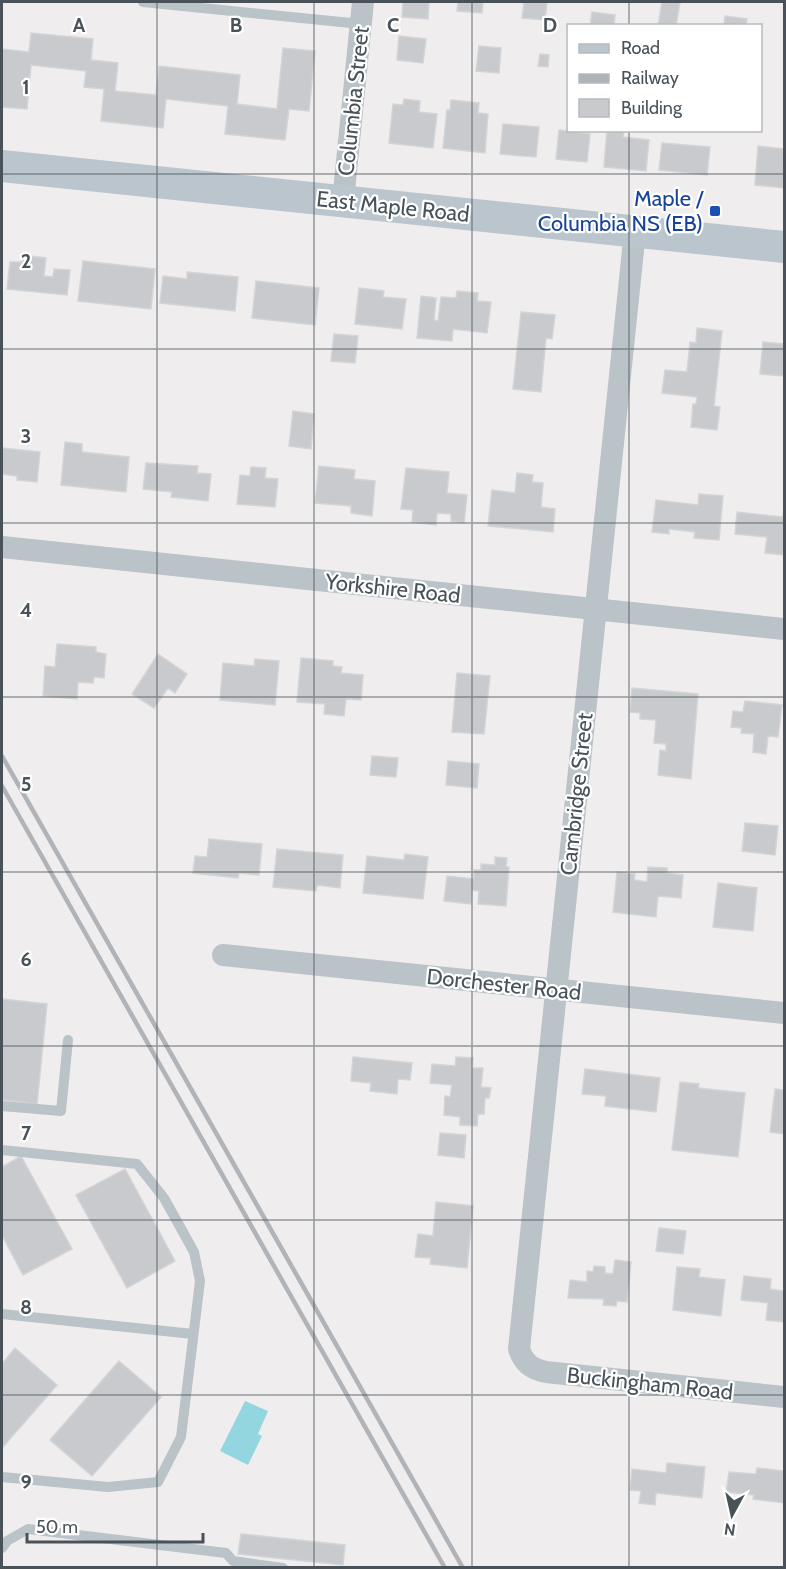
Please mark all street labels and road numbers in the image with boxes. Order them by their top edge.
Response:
street label: Columbia Street [332,24,375,177]
street label: East Maple Road [315,185,471,228]
street label: Yorkshire Road [323,568,462,609]
street label: Cambridge Street [555,711,599,877]
street label: Dorchester Road [425,963,582,1006]
street label: Buckingham Road [566,1361,734,1406]

